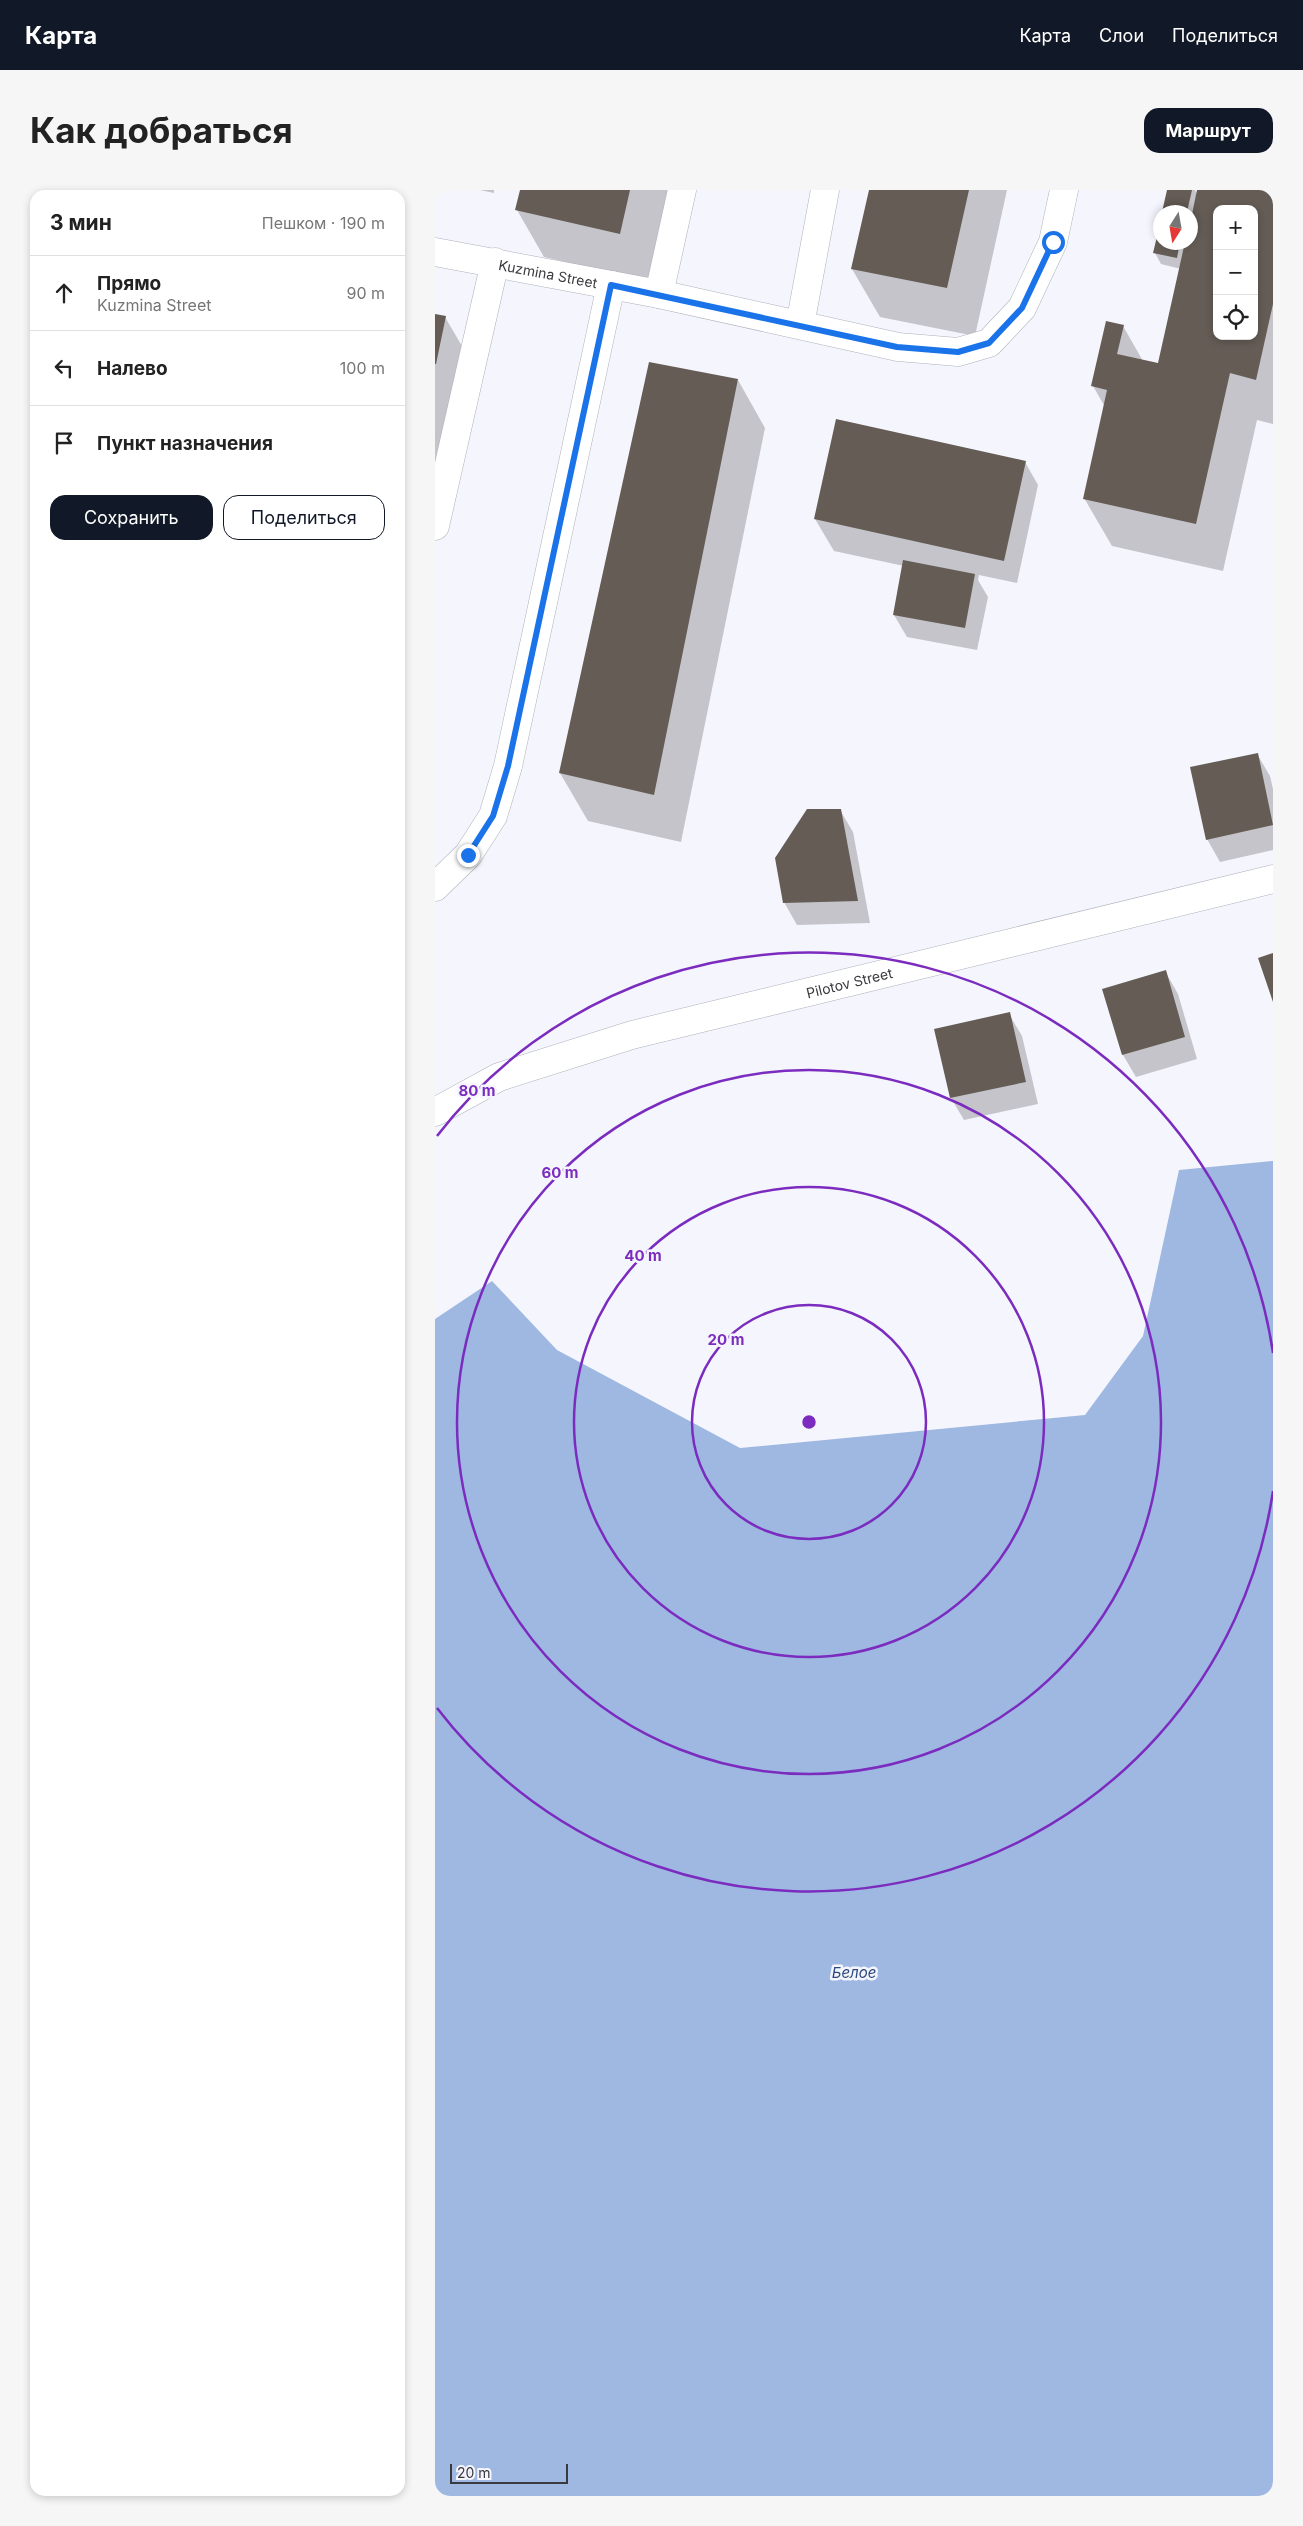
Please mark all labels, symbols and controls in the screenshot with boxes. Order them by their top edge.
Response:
text: Карта [25,21,97,50]
text: Карта [1019,25,1071,46]
text: Слои [1099,25,1144,46]
text: Поделиться [1172,25,1278,46]
button: Маршрут [1144,108,1273,153]
text: Как добраться [30,109,293,151]
north arrow [1153,205,1198,250]
map controls [1213,205,1258,340]
button: + [1213,205,1258,250]
text: 3 мин [50,210,112,235]
text: Пешком · 190 m [262,213,385,233]
route start [1042,231,1065,254]
button: − [1213,250,1258,295]
street label: Kuzmina Street [497,256,599,291]
text: Прямо [97,272,161,295]
icon: ahead [50,279,78,307]
text: 90 m [346,283,385,303]
text: Kuzmina Street [97,295,211,315]
button: locate [1213,295,1258,340]
icon: left [50,354,78,382]
text: Налево [97,357,168,380]
text: 100 m [340,358,385,378]
icon: arrive [50,429,78,457]
text: Пункт назначения [97,432,273,455]
button: Сохранить [50,495,213,540]
button: Поделиться [223,495,385,540]
route end [457,844,480,867]
street label: Pilotov Street [804,963,894,1001]
text: 80 m [458,1081,496,1100]
text: 60 m [541,1163,579,1182]
text: 40 m [624,1246,662,1265]
text: 20 m [708,1330,744,1349]
centre of rings [800,1413,818,1431]
water label: Белое [832,1963,876,1982]
scale bar [450,2461,567,2484]
text: 20 m [457,2464,491,2481]

